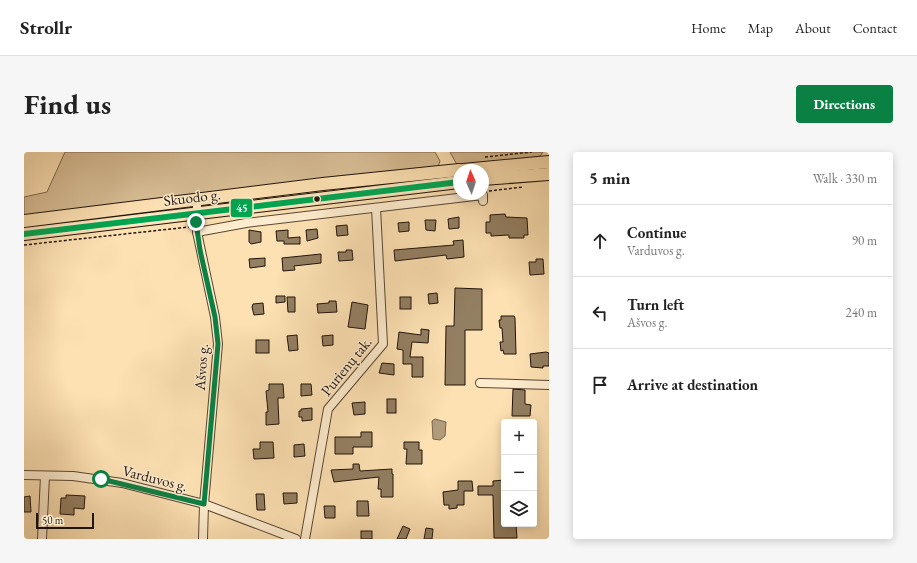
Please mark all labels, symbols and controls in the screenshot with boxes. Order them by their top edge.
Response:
text: Strollr [20,15,72,40]
text: Home [691,19,726,37]
text: Map [748,19,773,37]
text: About [795,19,831,37]
text: Contact [853,19,897,37]
button: Directions [796,85,893,123]
text: Find us [24,86,111,122]
north arrow [453,164,489,200]
text: 5 min [589,167,630,189]
text: Walk · 330 m [813,170,877,187]
street label: Skuodo g. [162,184,222,210]
unlabelled marker [312,194,322,204]
line badge: 45 [230,198,253,218]
text: 45 [236,201,248,215]
route end [187,213,205,231]
text: Continue [627,223,687,242]
icon: ahead [589,230,611,252]
text: 90 m [852,232,877,249]
text: Varduvos g. [627,242,685,259]
text: Turn left [627,295,684,314]
icon: left [589,302,611,324]
text: 240 m [846,304,877,321]
text: Ašvos g. [627,314,667,331]
street label: Purienų tak. [316,333,376,399]
street label: Ašvos g. [190,343,212,392]
icon: arrive [589,374,611,396]
text: Arrive at destination [627,375,758,394]
map controls [501,419,537,527]
button: + [501,419,537,455]
button: − [501,455,537,491]
street label: Varduvos g. [120,461,190,495]
route start [92,470,110,488]
button: layers [501,491,537,527]
scale bar [36,511,94,530]
text: 50 m [42,513,63,527]

